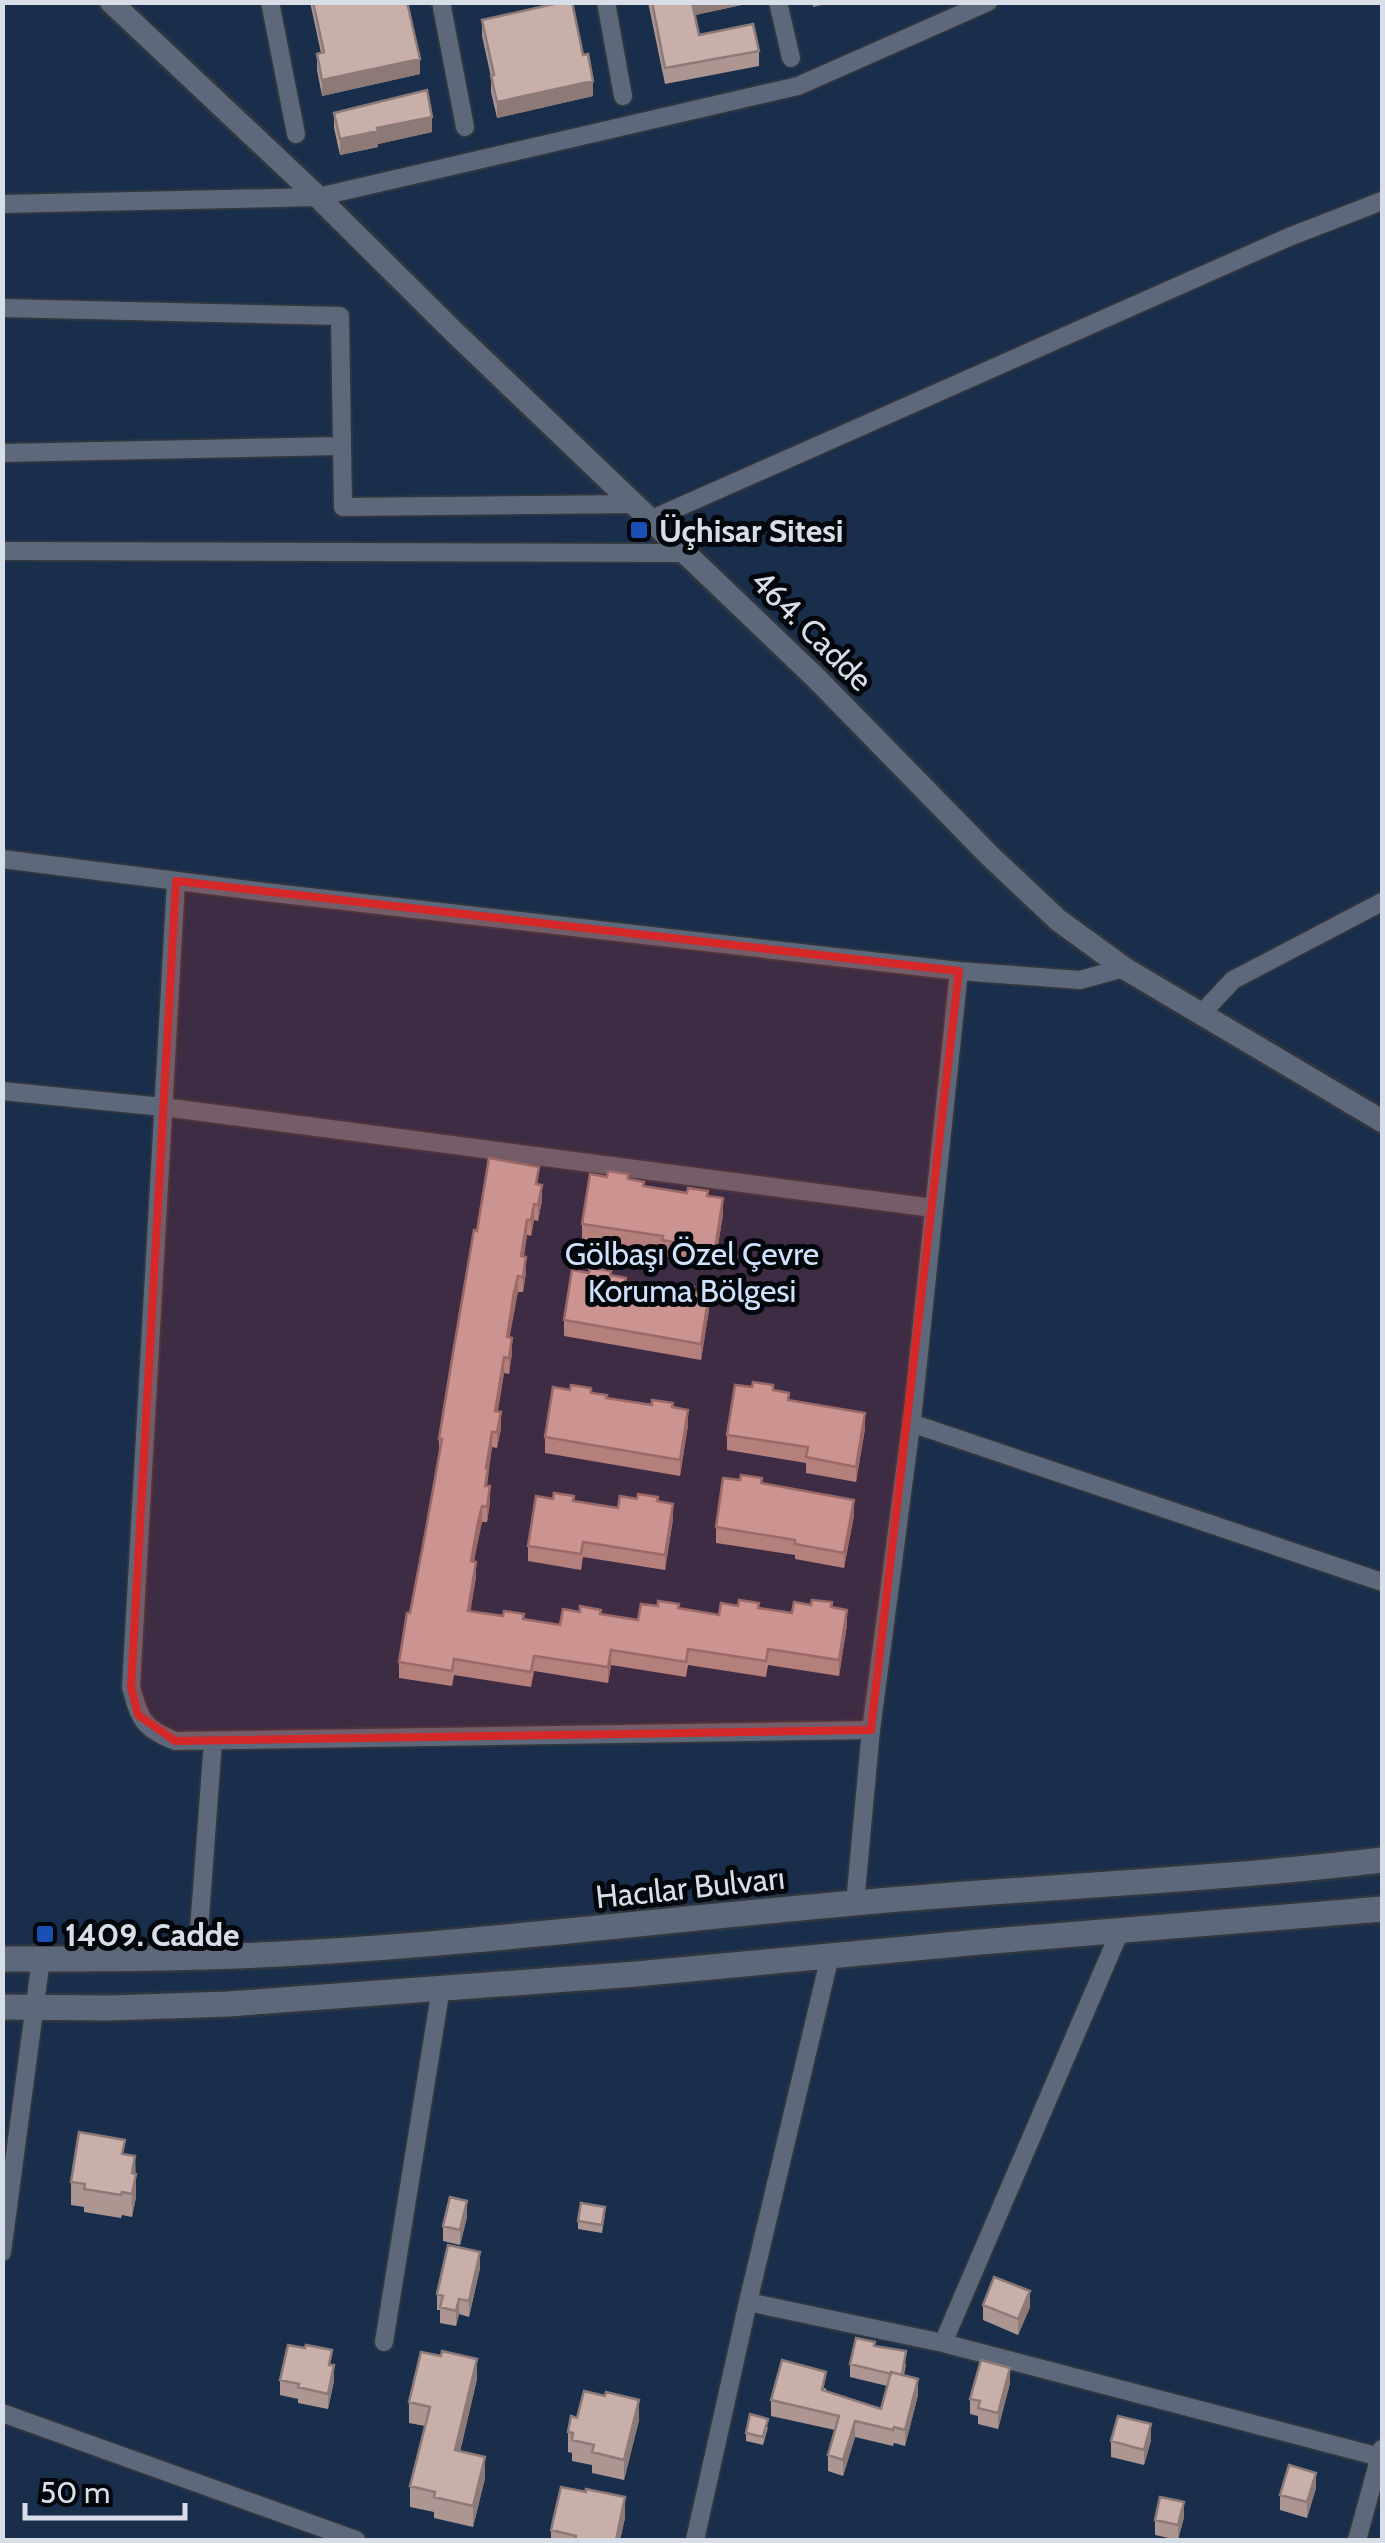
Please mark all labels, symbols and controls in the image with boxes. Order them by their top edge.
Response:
place label: Üçhisar Sitesi [659,511,843,550]
marker: Üçhisar Sitesi [628,519,650,541]
street label: 464. Cadde [743,561,881,699]
park label: Gölbaşı Özel Çevre Koruma Bölgesi [565,1234,819,1310]
street label: Hacılar Bulvarı [593,1858,787,1916]
place label: 1409. Cadde [65,1915,239,1954]
marker: 1409. Cadde [34,1923,56,1945]
scale bar [25,2458,185,2520]
text: 50 m [40,2474,110,2511]

